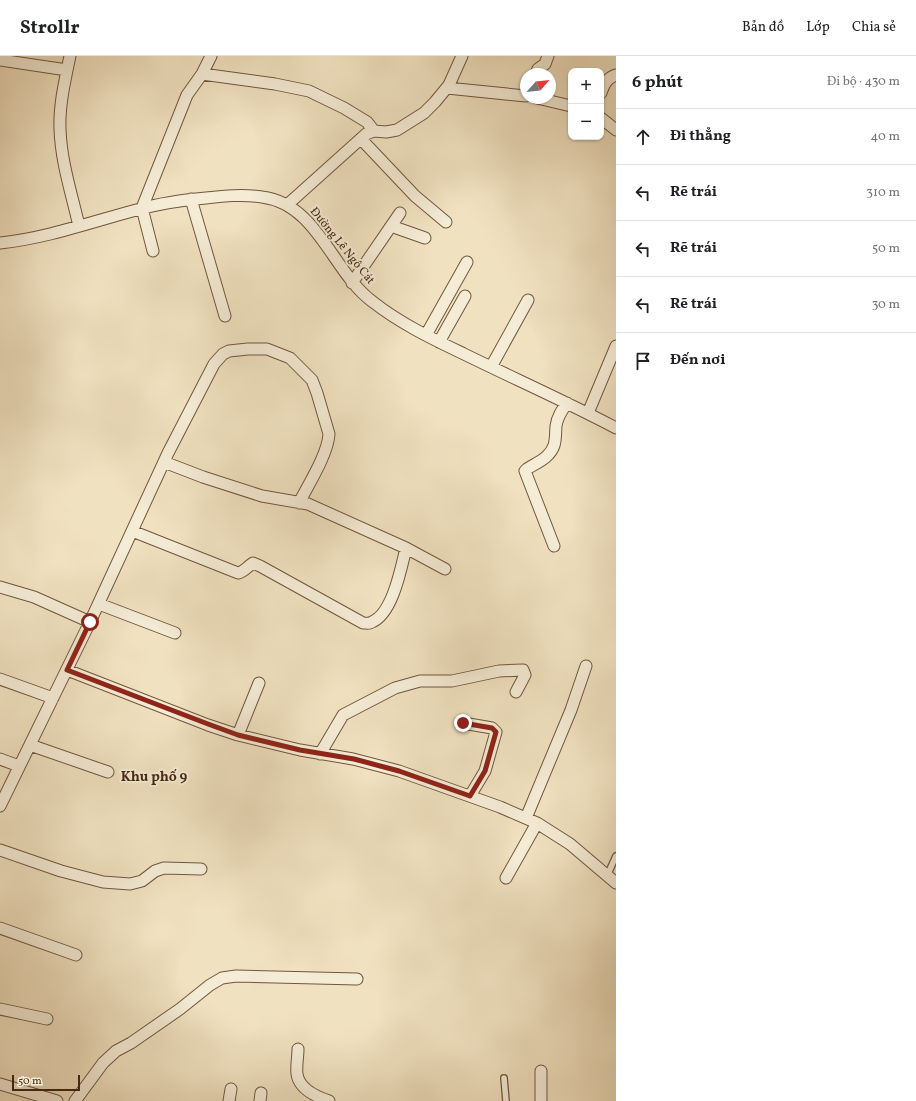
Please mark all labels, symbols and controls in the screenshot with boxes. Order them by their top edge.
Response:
text: Strollr [20,15,80,41]
text: Bản đồ [742,18,784,37]
text: Lớp [806,18,830,37]
text: Chia sẻ [852,18,896,37]
north arrow [520,68,556,104]
map controls [568,68,604,140]
button: + [568,68,604,104]
text: 6 phút [632,71,683,94]
text: Đi bộ · 430 m [827,73,900,91]
button: − [568,104,604,140]
icon: ahead [632,126,654,148]
text: Đi thẳng [670,126,731,147]
text: 40 m [871,128,900,146]
icon: left [632,182,654,204]
text: Rẽ trái [670,182,717,203]
text: 310 m [866,184,900,202]
street label: Đường Lê Ngô Cát [306,204,378,288]
icon: left [632,238,654,260]
text: Rẽ trái [670,238,717,259]
text: 50 m [872,240,900,258]
icon: left [632,294,654,316]
text: Rẽ trái [670,294,717,315]
text: 30 m [872,296,900,314]
icon: arrive [632,350,654,372]
text: Đến nơi [670,350,726,371]
route start [81,613,99,631]
route end [454,714,472,732]
district label: Khu phố 9 [121,768,188,787]
scale bar [12,1073,80,1092]
text: 50 m [18,1074,42,1089]

